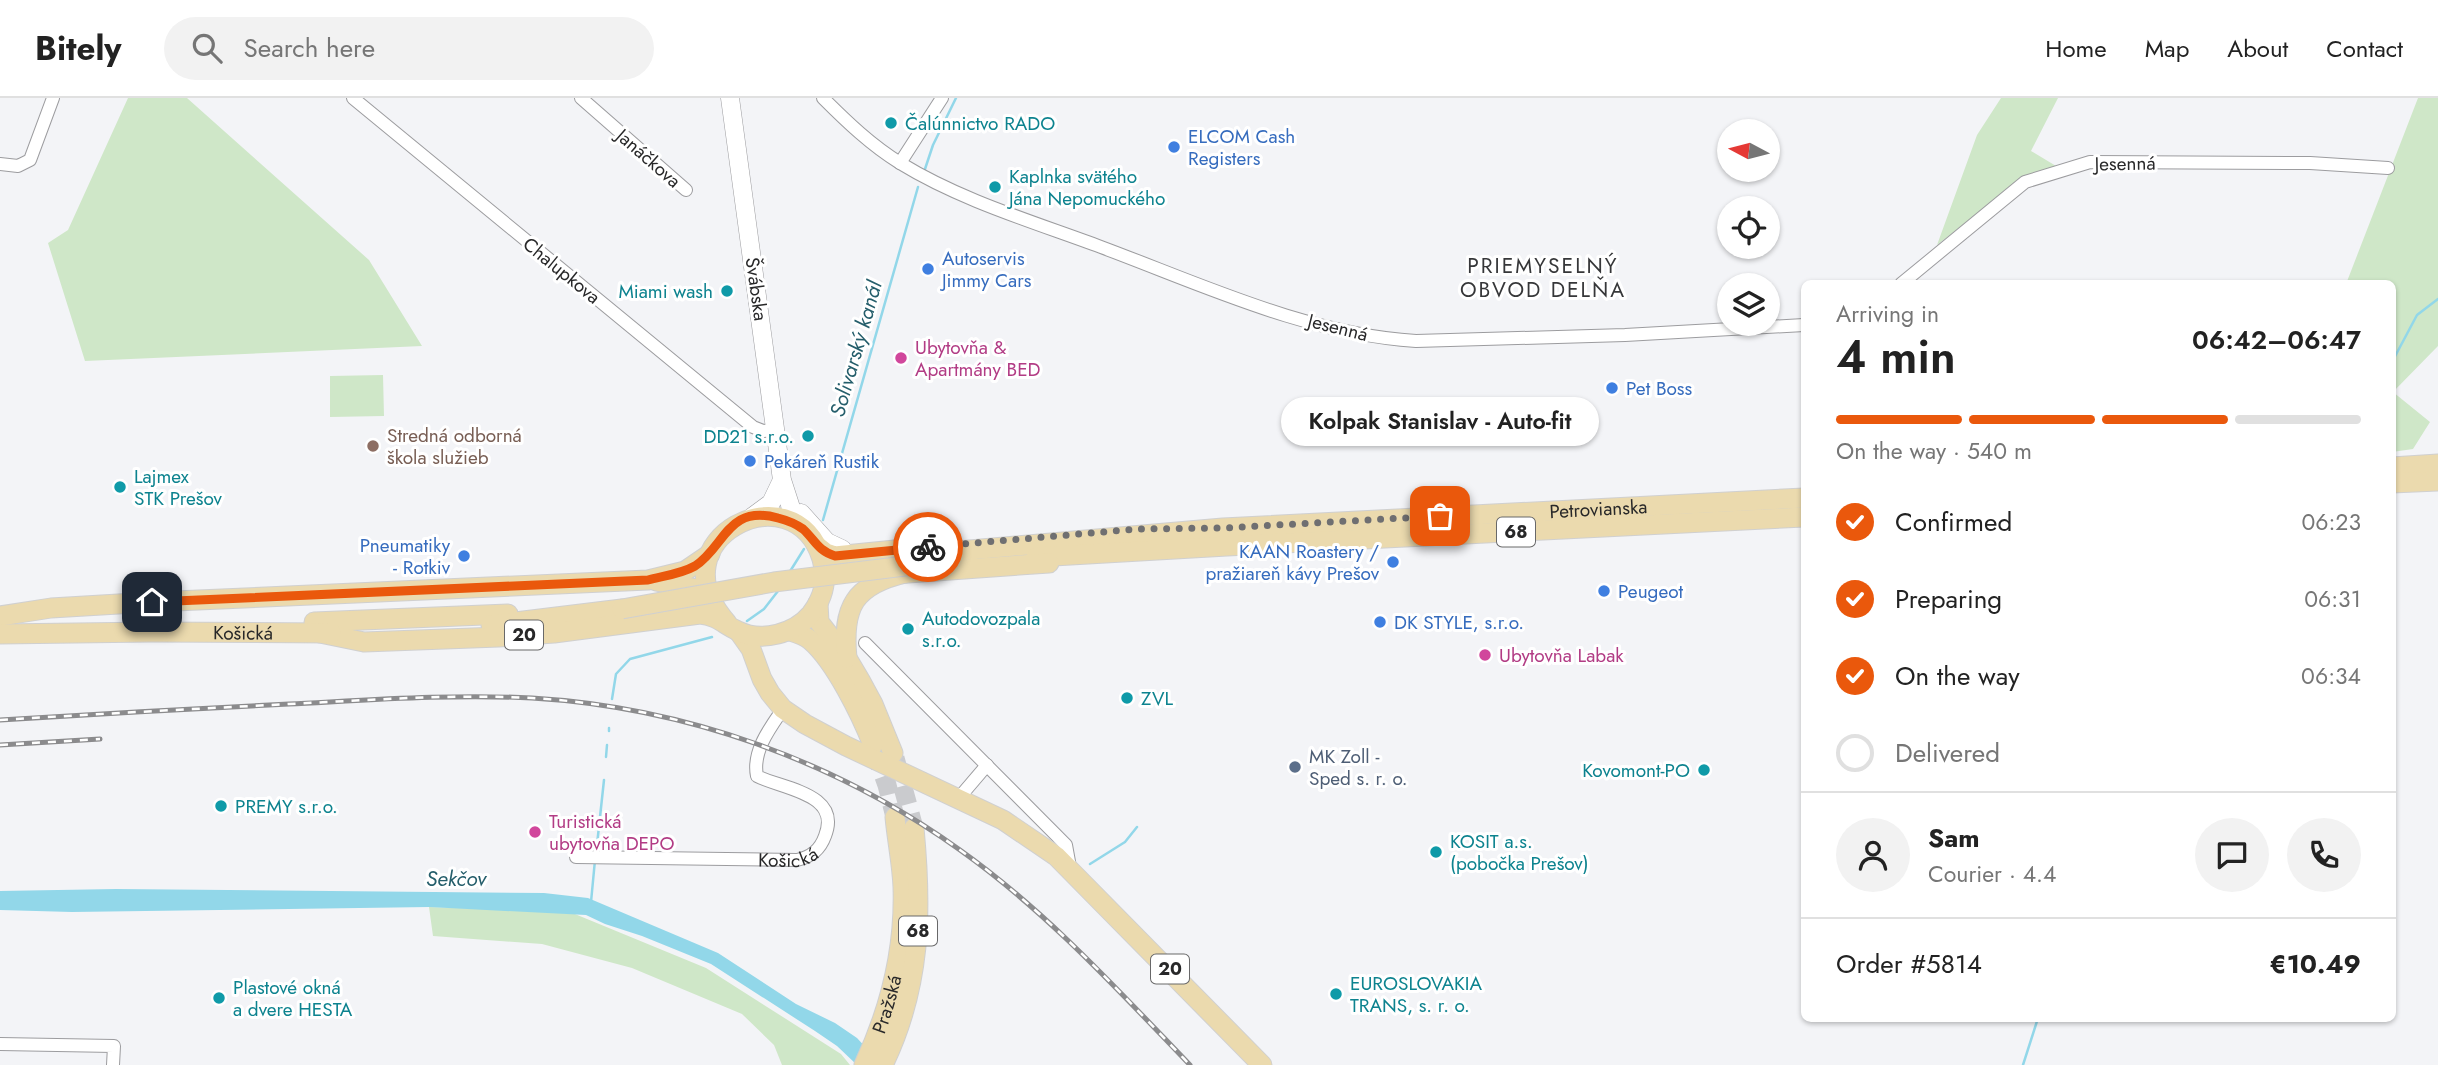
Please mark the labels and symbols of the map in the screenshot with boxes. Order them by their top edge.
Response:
place label: Čalúnnictvo RADO [905,110,1055,137]
marker: Čalúnnictvo RADO [883,115,899,131]
north arrow [1717,119,1780,182]
street label: Janáčkova [608,121,687,194]
place label: ELCOM Cash Registers [1188,123,1295,172]
marker: ELCOM Cash Registers [1166,139,1182,155]
street label: Jesenná [2091,149,2156,178]
place label: Kaplnka svätého Jána Nepomuckého [1006,163,1165,212]
marker: Kaplnka svätého Jána Nepomuckého [987,179,1003,195]
street label: Chalupkova [517,231,606,310]
place label: Autoservis Jimmy Cars [939,245,1032,294]
district label: PRIEMYSELNÝ OBVOD DELŇA [1460,251,1626,305]
street label: Švábska [739,256,774,323]
marker: Autoservis Jimmy Cars [920,261,936,277]
water label: Solivarský kanál [822,276,890,421]
place label: Miami wash [618,278,713,305]
marker: Miami wash [719,283,735,299]
street label: Jesenná [1302,306,1371,348]
place label: Ubytovňa & Apartmány BED [915,334,1041,383]
marker: Ubytovňa & Apartmány BED [893,350,909,366]
place label: Pet Boss [1626,375,1693,402]
marker: Pet Boss [1604,380,1620,396]
callout: Kolpak Stanislav - Auto-fit [1281,397,1599,446]
place label: Stredná odborná škola služieb [387,422,522,471]
place label: DD21 s.r.o. [704,423,794,450]
marker: DD21 s.r.o. [800,428,816,444]
marker: Stredná odborná škola služieb [365,438,381,454]
place label: Pekáreň Rustik [764,448,880,475]
marker: Pekáreň Rustik [742,453,758,469]
place label: Lajmex STK Prešov [134,463,222,512]
marker: Lajmex STK Prešov [112,479,128,495]
pin [1410,486,1470,546]
street label: Petrovianska [1549,493,1648,525]
courier [893,512,963,582]
road number: 68 [1497,518,1535,546]
place label: Pneumatiky - Rotkiv [360,532,451,581]
place label: KAAN Roastery / pražiareň kávy Prešov [1205,538,1380,587]
marker: Pneumatiky - Rotkiv [456,548,472,564]
marker: KAAN Roastery / pražiareň kávy Prešov [1385,554,1401,570]
pin [122,572,182,632]
place label: Peugeot [1618,578,1684,605]
marker: Peugeot [1596,583,1612,599]
place label: Autodovozpala s.r.o. [922,605,1040,654]
place label: DK STYLE, s.r.o. [1394,609,1524,636]
marker: DK STYLE, s.r.o. [1372,614,1388,630]
street label: Košická [213,619,273,647]
road number: 20 [505,620,543,650]
marker: Autodovozpala s.r.o. [900,621,916,637]
place label: Ubytovňa Labak [1499,642,1624,669]
marker: Ubytovňa Labak [1477,647,1493,663]
place label: ZVL [1141,685,1173,712]
marker: ZVL [1119,690,1135,706]
place label: MK Zoll - Sped s. r. o. [1309,743,1408,792]
place label: Kovomont-PO [1582,757,1690,784]
marker: MK Zoll - Sped s. r. o. [1287,759,1303,775]
marker: Kovomont-PO [1696,762,1712,778]
place label: PREMY s.r.o. [235,793,338,820]
marker: PREMY s.r.o. [213,798,229,814]
place label: Turistická ubytovňa DEPO [549,808,675,857]
marker: Turistická ubytovňa DEPO [527,824,543,840]
place label: KOSIT a.s. (pobočka Prešov) [1450,828,1589,877]
street label: Košická [758,841,824,874]
marker: KOSIT a.s. (pobočka Prešov) [1428,844,1444,860]
water label: Sekčov [426,864,488,894]
road number: 68 [899,916,937,946]
road number: 20 [1151,954,1189,984]
place label: EUROSLOVAKIA TRANS, s. r. o. [1350,970,1482,1019]
street label: Pražská [865,972,908,1037]
place label: Plastové okná a dvere HESTA [233,974,353,1023]
marker: EUROSLOVAKIA TRANS, s. r. o. [1328,986,1344,1002]
marker: Plastové okná a dvere HESTA [211,990,227,1006]

